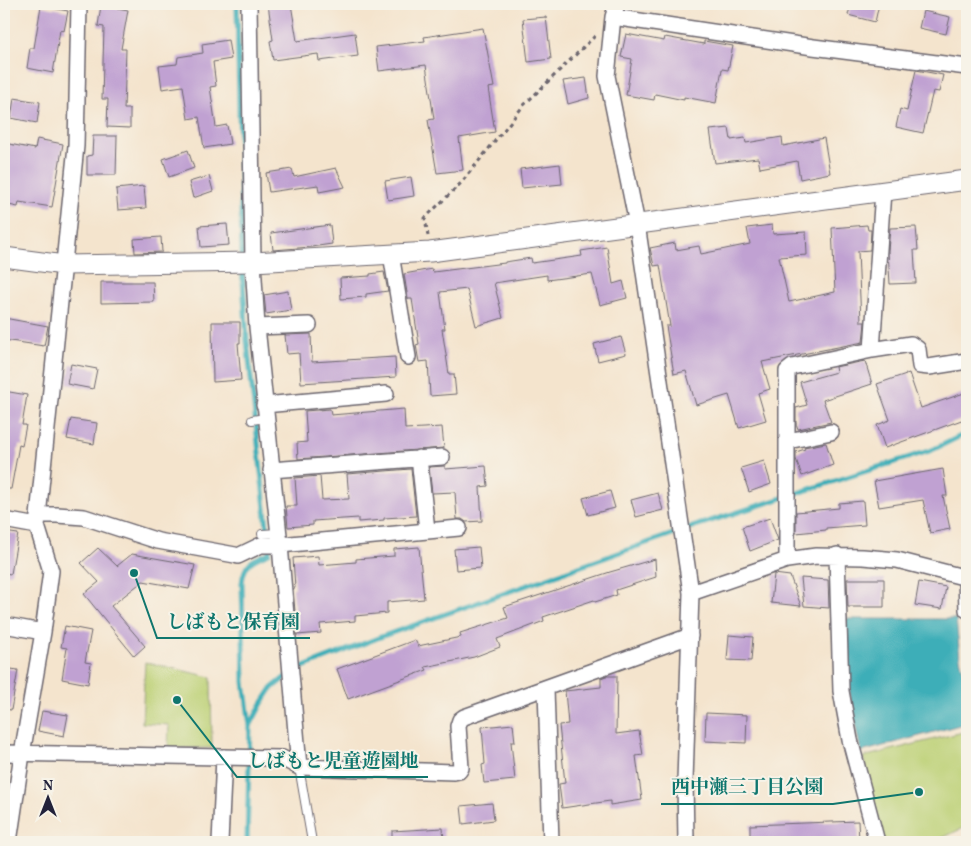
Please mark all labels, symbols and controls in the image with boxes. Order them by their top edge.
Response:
callout: しばもと保育園 [157,604,310,638]
text: しばもと保育園 [166,610,300,636]
callout: しばもと児童遊園地 [237,743,428,777]
text: しばもと児童遊園地 [247,749,419,775]
callout: 西中瀬三丁目公園 [661,770,833,804]
north arrow [22,774,72,824]
text: 西中瀬三丁目公園 [671,775,823,801]
text: N [43,777,53,796]

